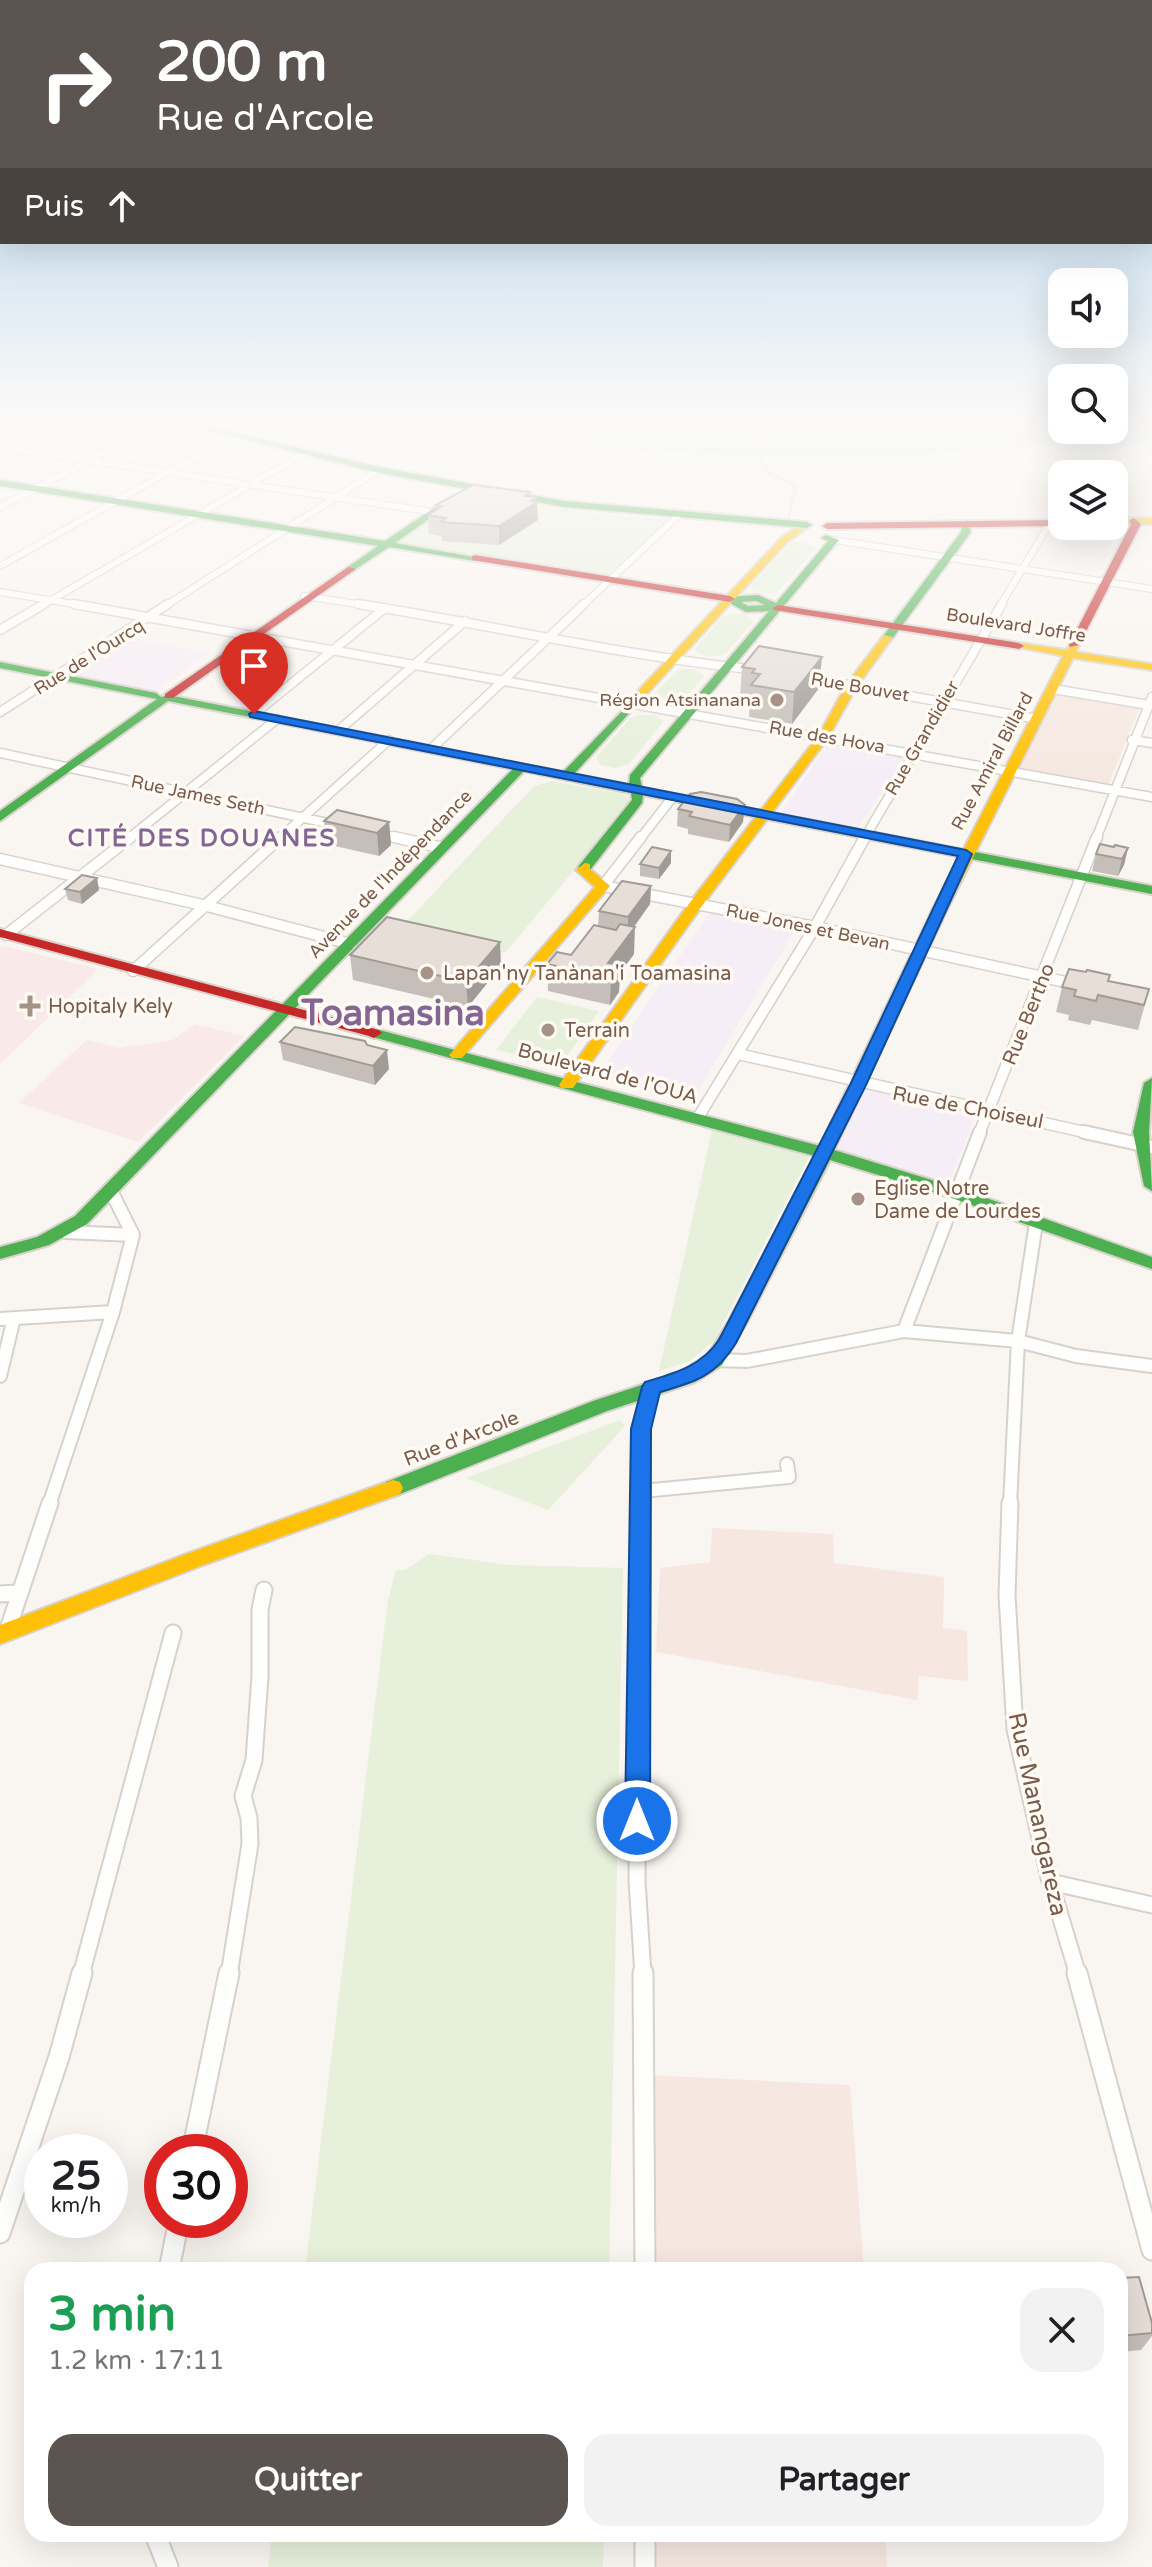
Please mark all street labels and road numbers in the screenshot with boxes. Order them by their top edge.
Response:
street label: Boulevard Joffre [945,603,1087,647]
street label: Rue de l'Ourcq [30,614,148,700]
street label: Rue Bouvet [809,668,911,706]
street label: Rue Grandidier [880,677,964,799]
street label: Rue Amiral Billard [946,688,1038,834]
street label: Rue des Hova [767,716,887,758]
street label: Rue James Seth [129,770,267,820]
street label: Avenue de l'Indépendance [304,785,476,963]
street label: Rue Jones et Bevan [724,899,892,955]
street label: Rue Bertho [998,960,1060,1069]
street label: Boulevard de l'OUA [515,1038,701,1110]
street label: Rue de Choiseul [890,1082,1045,1134]
street label: Rue d'Arcole [400,1406,522,1472]
street label: Rue Manangareza [1002,1710,1073,1919]

